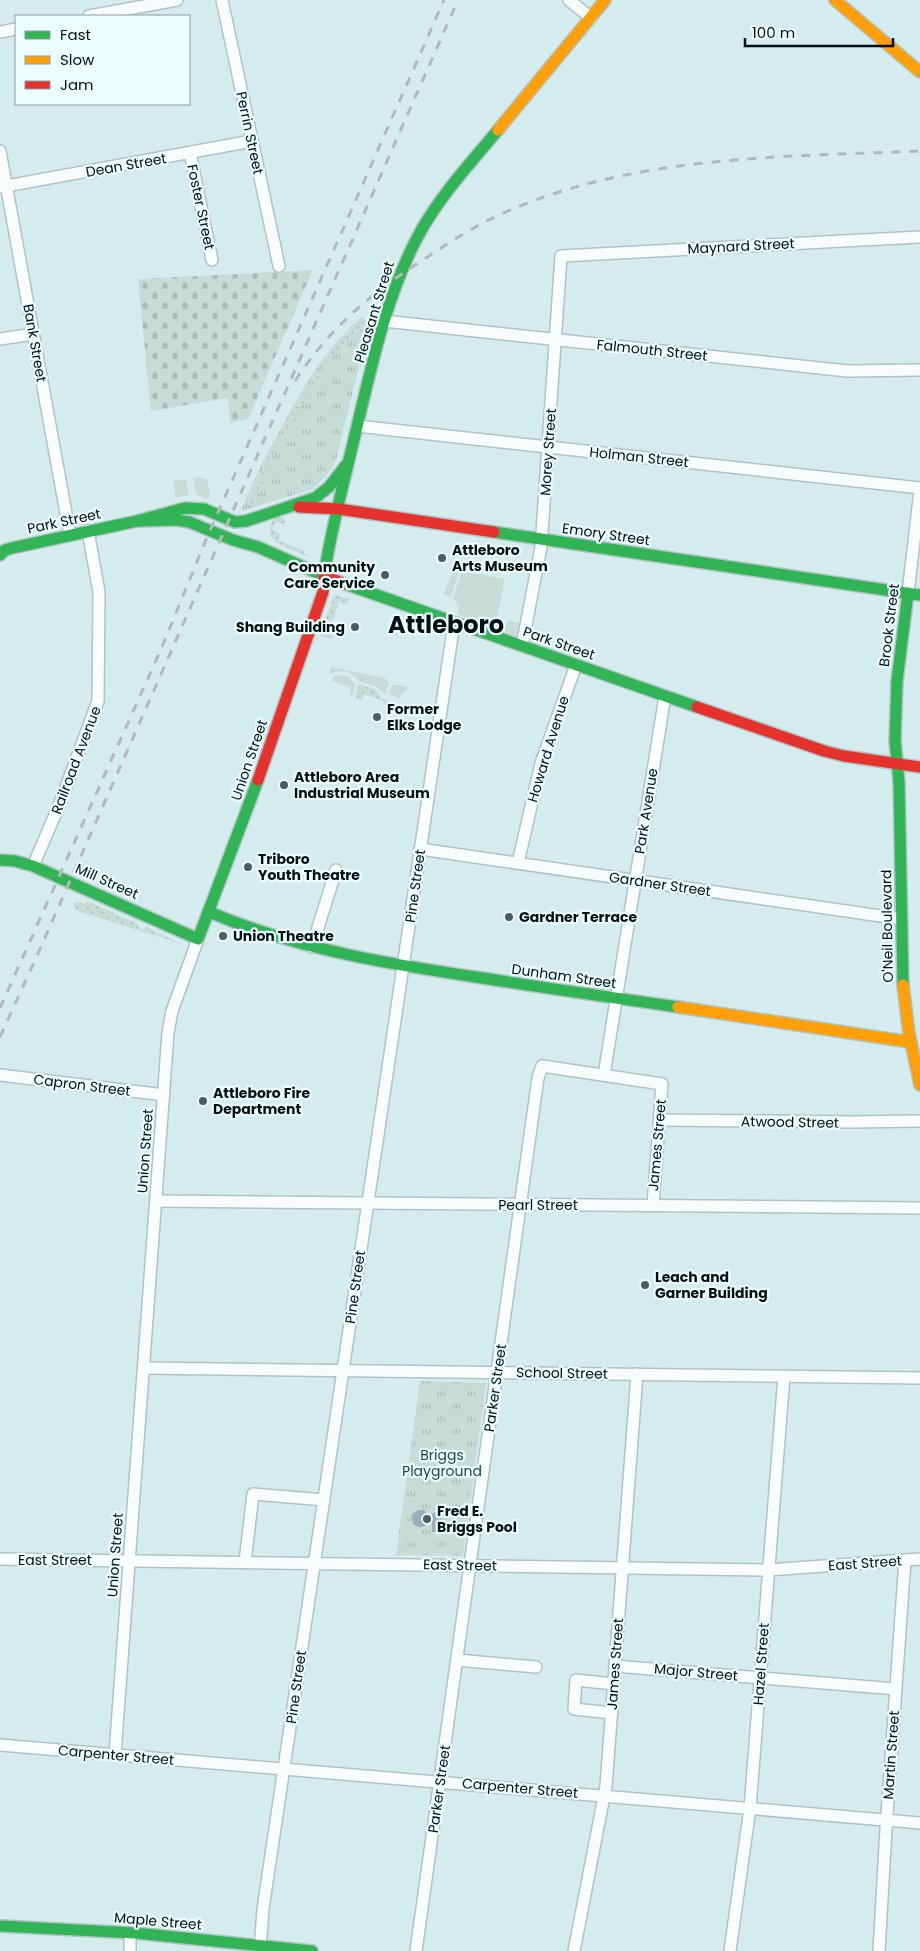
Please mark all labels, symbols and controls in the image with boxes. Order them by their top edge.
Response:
legend [15,15,190,105]
scale bar [745,15,892,47]
text: 100 m [752,22,795,43]
text: Fast [60,24,91,45]
text: Slow [60,49,95,70]
text: Jam [60,74,94,95]
street label: Perrin Street [231,90,269,176]
street label: Dean Street [84,148,168,182]
street label: Foster Street [182,162,220,252]
street label: Maynard Street [687,233,795,259]
street label: Pleasant Street [349,259,399,365]
street label: Bank Street [18,302,52,384]
street label: Falmouth Street [596,334,708,366]
street label: Morey Street [535,408,561,496]
street label: Holman Street [588,442,690,472]
street label: Park Street [25,503,103,539]
street label: Emory Street [561,518,651,550]
place label: Attleboro Arts Museum [452,540,548,576]
marker: Attleboro Arts Museum [436,552,448,564]
place label: Community Care Service [284,557,375,593]
marker: Community Care Service [379,569,391,581]
street label: Brook Street [874,582,904,668]
district label: Attleboro [388,608,504,641]
place label: Shang Building [236,617,345,637]
marker: Shang Building [349,621,361,633]
street label: Park Street [520,621,598,665]
street label: Howard Avenue [522,693,574,805]
place label: Former Elks Lodge [387,699,462,735]
street label: Railroad Avenue [46,703,106,817]
marker: Former Elks Lodge [371,711,383,723]
street label: Union Street [226,717,272,803]
street label: Park Avenue [629,766,663,855]
place label: Attleboro Area Industrial Museum [294,767,430,803]
marker: Attleboro Area Industrial Museum [278,779,290,791]
street label: Pine Street [400,848,430,924]
place label: Triboro Youth Theatre [258,849,360,885]
street label: Mill Street [72,858,142,904]
marker: Triboro Youth Theatre [242,861,254,873]
street label: Gardner Street [608,867,712,901]
street label: O'Neil Boulevard [876,869,898,983]
place label: Gardner Terrace [519,907,638,927]
marker: Gardner Terrace [503,911,515,923]
place label: Union Theatre [233,926,334,946]
marker: Union Theatre [217,930,229,942]
street label: Dunham Street [510,959,618,993]
street label: Capron Street [32,1069,132,1101]
place label: Attleboro Fire Department [213,1083,311,1119]
marker: Attleboro Fire Department [197,1095,209,1107]
street label: James Street [643,1098,671,1192]
street label: Union Street [132,1108,158,1194]
street label: Atwood Street [741,1111,839,1133]
street label: Pearl Street [498,1195,578,1215]
street label: Pine Street [340,1249,370,1325]
place label: Leach and Garner Building [655,1267,768,1303]
marker: Leach and Garner Building [639,1279,651,1291]
street label: Parker Street [479,1343,511,1433]
street label: School Street [516,1362,608,1384]
park label: Briggs Playground [402,1445,482,1481]
place label: Fred E. Briggs Pool [437,1501,517,1537]
street label: Union Street [102,1512,128,1598]
marker: Fred E. Briggs Pool [421,1513,433,1525]
street label: East Street [18,1550,92,1570]
street label: East Street [828,1550,902,1576]
street label: East Street [423,1554,497,1576]
street label: James Street [602,1617,628,1711]
street label: Hazel Street [748,1622,774,1706]
street label: Pine Street [281,1649,311,1725]
street label: Major Street [653,1658,739,1686]
street label: Martin Street [878,1710,904,1800]
street label: Carpenter Street [57,1740,175,1770]
street label: Parker Street [423,1744,455,1834]
street label: Carpenter Street [461,1773,579,1803]
street label: Maple Street [113,1907,203,1935]

